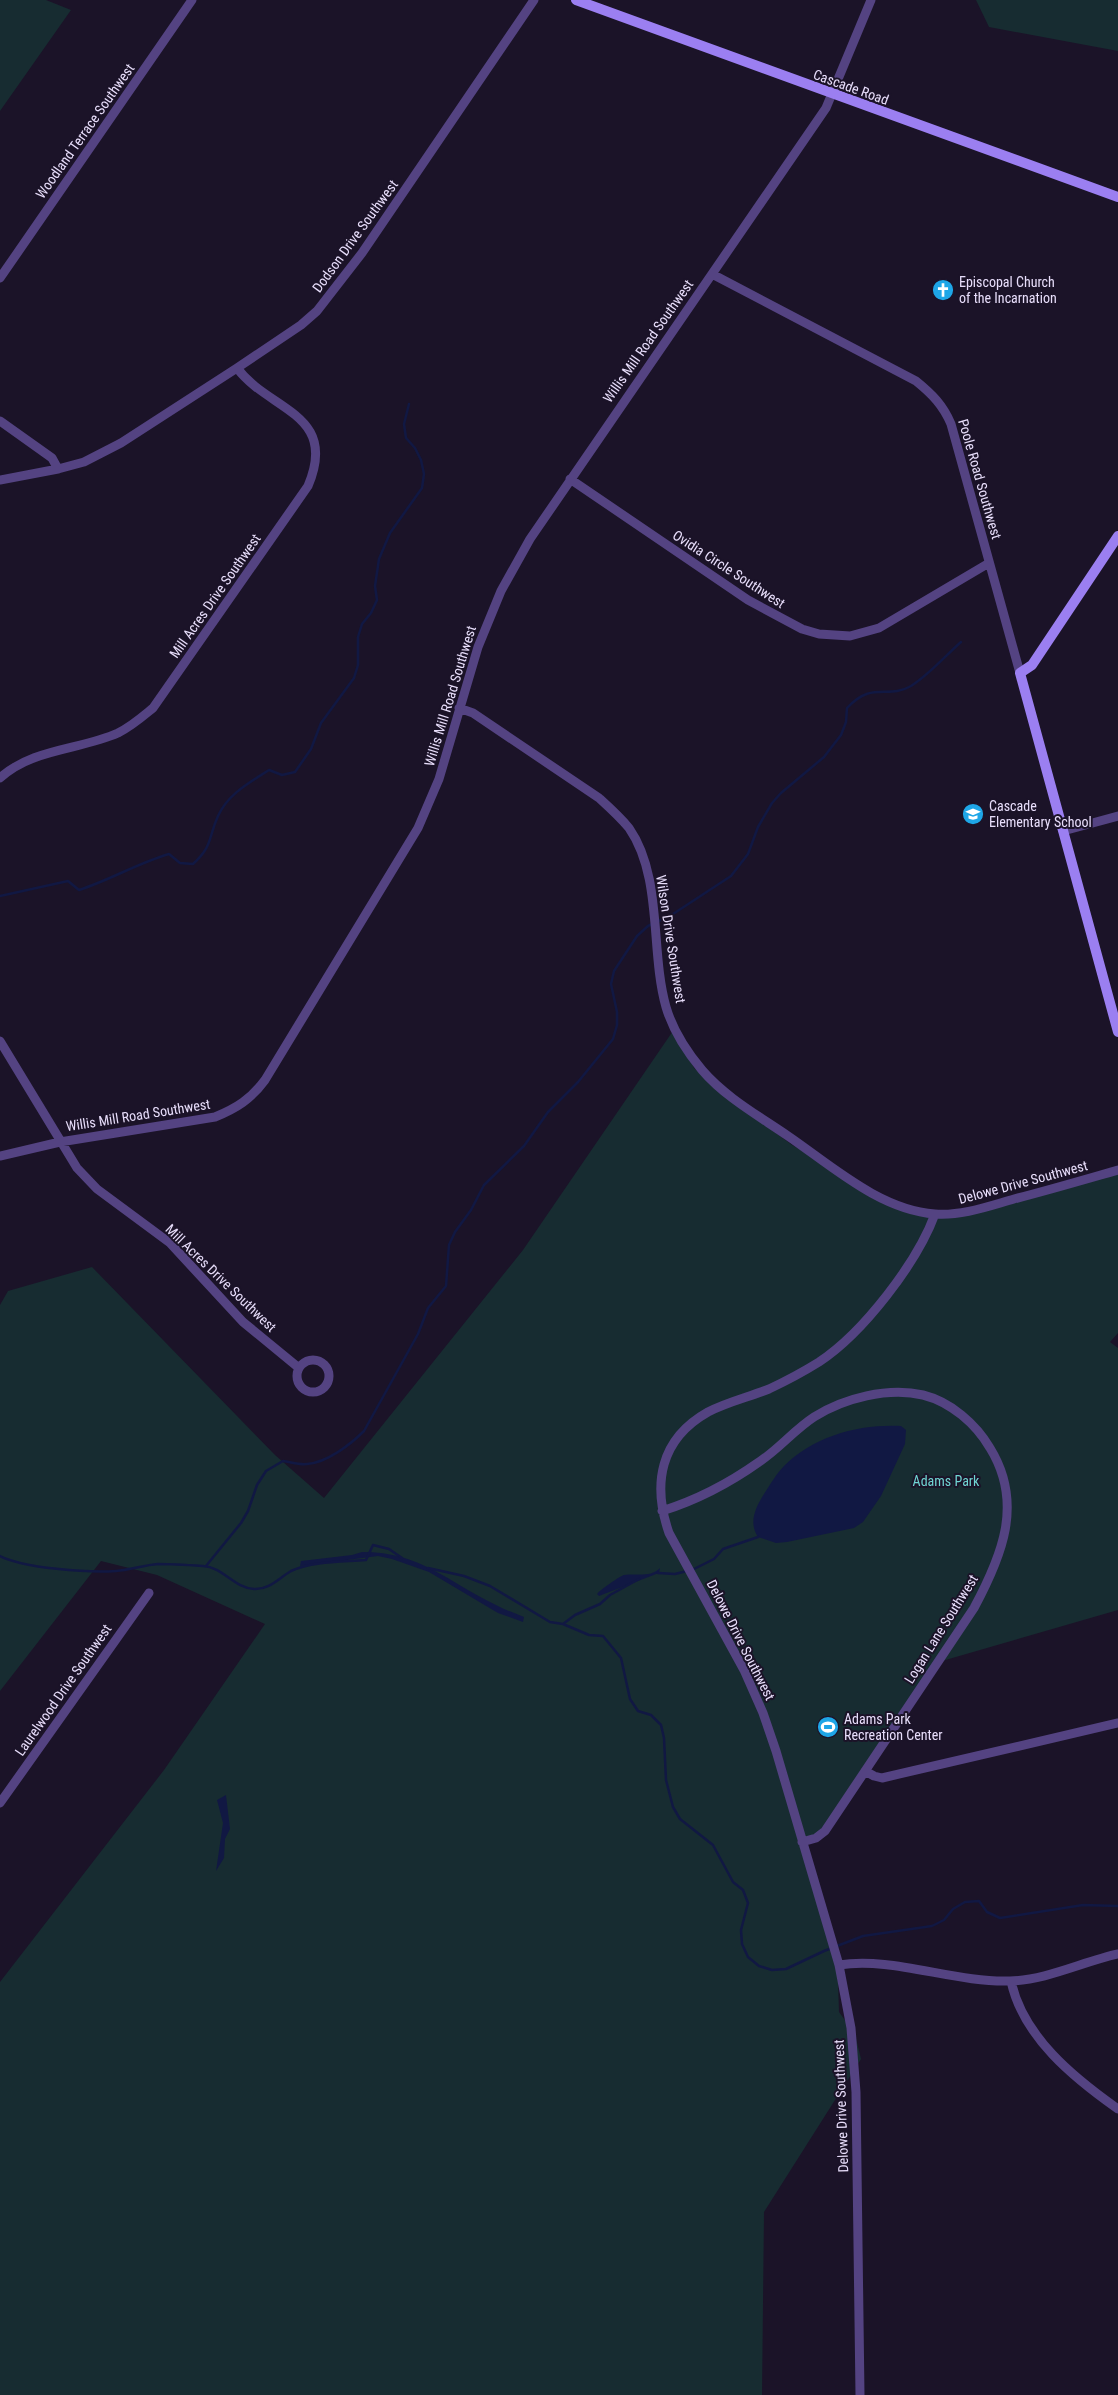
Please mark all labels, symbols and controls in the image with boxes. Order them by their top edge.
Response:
street label: Woodland Terrace Southwest [32,61,138,201]
street label: Cascade Road [811,66,891,108]
street label: Dodson Drive Southwest [309,177,401,295]
place label: Episcopal Church of the Incarnation [959,274,1057,306]
street label: Willis Mill Road Southwest [600,277,696,405]
church icon: Episcopal Church of the Incarnation [931,278,955,302]
street label: Poole Road Southwest [955,417,1005,541]
street label: Ovidia Circle Southwest [670,527,788,611]
street label: Mill Acres Drive Southwest [166,531,264,661]
street label: Willis Mill Road Southwest [421,624,479,768]
place label: Cascade Elementary School [989,798,1092,830]
school or university icon: Cascade Elementary School [961,802,985,826]
street label: Wilson Drive Southwest [653,874,689,1004]
street label: Willis Mill Road Southwest [65,1096,211,1134]
street label: Delowe Drive Southwest [957,1157,1089,1207]
street label: Mill Acres Drive Southwest [162,1221,280,1335]
park label: Adams Park [913,1473,980,1489]
street label: Logan Lane Southwest [901,1572,981,1686]
street label: Delowe Drive Southwest [704,1577,778,1703]
street label: Laurelwood Drive Southwest [12,1621,114,1759]
place label: Adams Park Recreation Center [844,1711,943,1743]
sports icon: Adams Park Recreation Center [816,1715,840,1739]
street label: Delowe Drive Southwest [831,2039,851,2173]

